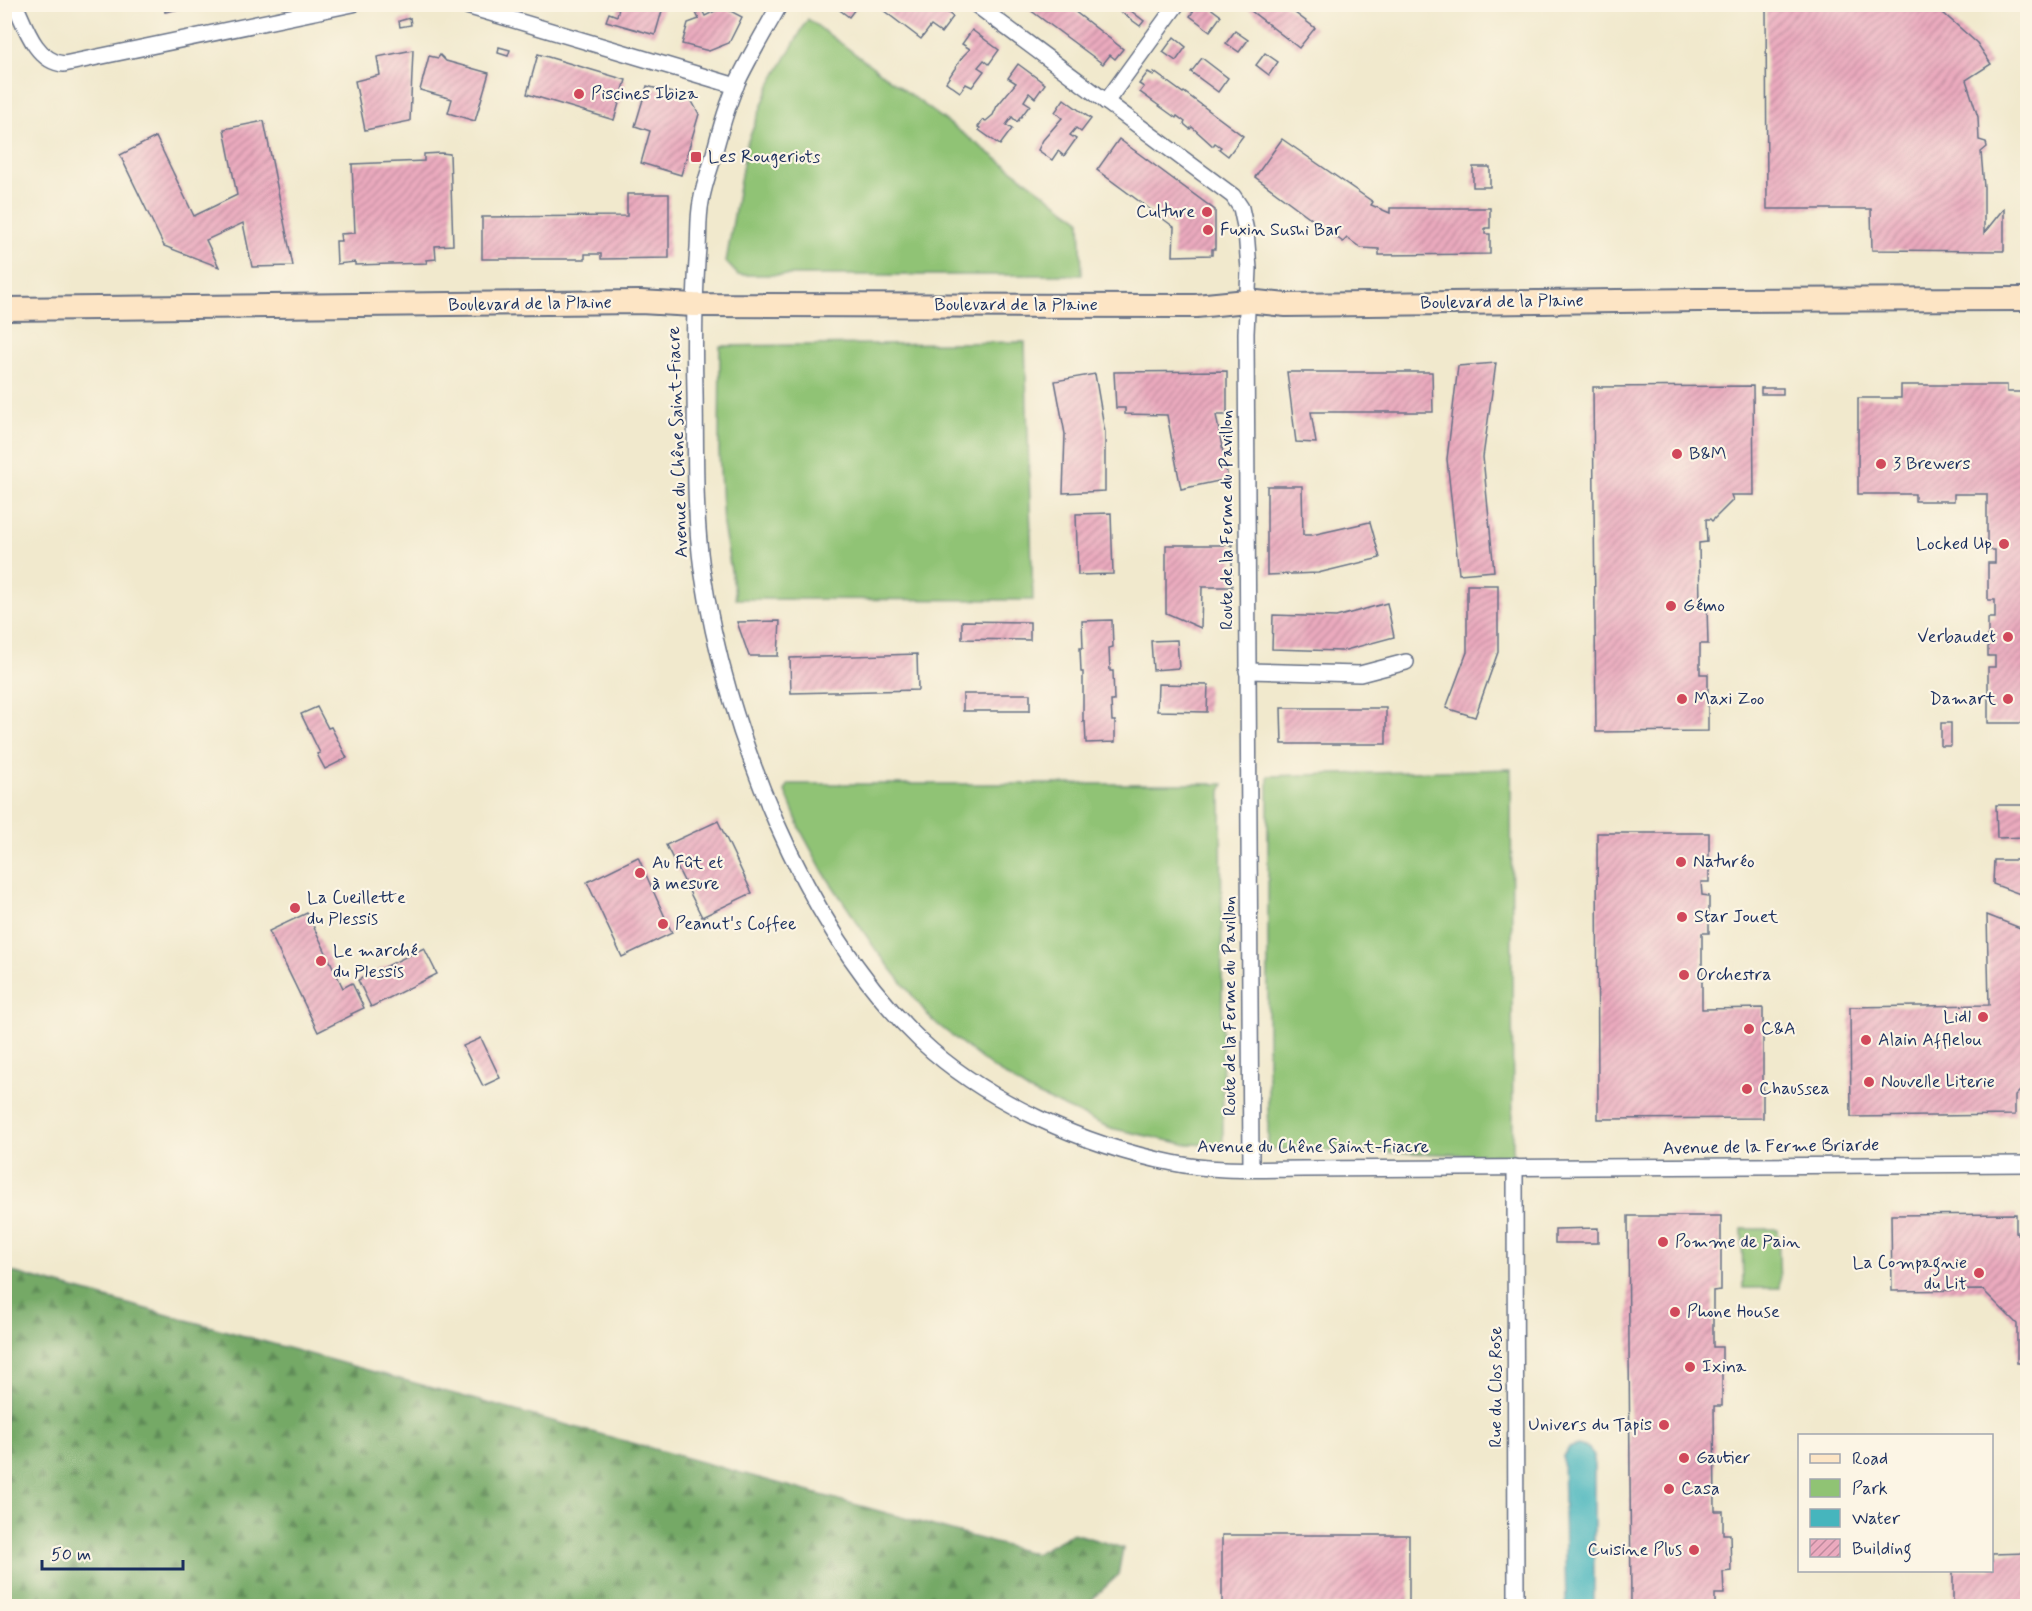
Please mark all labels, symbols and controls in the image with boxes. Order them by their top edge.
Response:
place label: Piscines Ibiza [591,82,698,106]
marker: Piscines Ibiza [572,87,586,101]
place label: Les Rougeriots [708,145,821,169]
marker: Les Rougeriots [689,150,703,164]
place label: Culture [1136,200,1195,224]
marker: Culture [1200,205,1214,219]
place label: Fuxin Sushi Bar [1220,218,1342,242]
marker: Fuxin Sushi Bar [1201,223,1215,237]
street label: Boulevard de la Plaine [1420,289,1584,315]
street label: Boulevard de la Plaine [448,291,612,317]
street label: Boulevard de la Plaine [934,293,1098,317]
street label: Avenue du Chêne Saint-Fiacre [662,326,694,558]
street label: Route de la Ferme du Pavillon [1215,410,1239,630]
place label: B&M [1689,442,1727,466]
marker: B&M [1670,447,1684,461]
place label: 3 Brewers [1893,452,1971,476]
marker: 3 Brewers [1874,457,1888,471]
place label: Locked Up [1916,532,1992,556]
marker: Locked Up [1997,537,2011,551]
place label: Gémo [1683,594,1725,618]
marker: Gémo [1664,599,1678,613]
place label: Verbaudet [1917,625,1996,649]
marker: Verbaudet [2001,630,2015,644]
place label: Maxi Zoo [1694,687,1764,711]
place label: Damart [1929,687,1996,711]
marker: Maxi Zoo [1675,692,1689,706]
marker: Damart [2001,692,2015,706]
place label: Naturéo [1693,850,1755,874]
place label: Au Fût et à mesure [652,851,724,896]
marker: Naturéo [1674,855,1688,869]
marker: Au Fût et à mesure [633,866,647,880]
place label: La Cueillette du Plessis [307,886,406,931]
street label: Route de la Ferme du Pavillon [1218,896,1242,1116]
marker: La Cueillette du Plessis [288,901,302,915]
place label: Star Jouet [1694,905,1779,929]
marker: Star Jouet [1675,910,1689,924]
place label: Peanut's Coffee [675,912,796,936]
marker: Peanut's Coffee [656,917,670,931]
place label: Le marché du Plessis [333,939,418,984]
marker: Le marché du Plessis [314,954,328,968]
place label: Orchestra [1696,963,1772,987]
marker: Orchestra [1677,968,1691,982]
place label: Lidl [1943,1005,1971,1029]
marker: Lidl [1976,1010,1990,1024]
place label: C&A [1761,1017,1796,1041]
marker: C&A [1742,1022,1756,1036]
place label: Alain Afflelou [1878,1028,1982,1052]
marker: Alain Afflelou [1859,1033,1873,1047]
place label: Nouvelle Literie [1881,1070,1995,1094]
marker: Nouvelle Literie [1862,1075,1876,1089]
place label: Chaussea [1759,1077,1830,1101]
marker: Chaussea [1740,1082,1754,1096]
street label: Avenue de la Ferme Briarde [1662,1133,1880,1161]
street label: Avenue du Chêne Saint-Fiacre [1197,1135,1429,1159]
place label: Pomme de Pain [1675,1230,1800,1254]
marker: Pomme de Pain [1656,1235,1670,1249]
place label: La Compagnie du Lit [1852,1251,1967,1296]
marker: La Compagnie du Lit [1972,1266,1986,1280]
place label: Phone House [1687,1300,1780,1324]
marker: Phone House [1668,1305,1682,1319]
street label: Rue du Clos Rose [1484,1326,1508,1448]
place label: Ixina [1702,1355,1747,1379]
marker: Ixina [1683,1360,1697,1374]
place label: Univers du Tapis [1528,1413,1652,1437]
marker: Univers du Tapis [1657,1418,1671,1432]
legend [1798,1434,1993,1572]
place label: Gautier [1696,1446,1751,1470]
text: Road [1852,1447,1888,1471]
marker: Gautier [1677,1451,1691,1465]
place label: Casa [1681,1477,1720,1501]
text: Park [1852,1477,1888,1501]
marker: Casa [1662,1482,1676,1496]
text: Water [1852,1507,1901,1531]
scale bar [42,1533,183,1571]
text: Building [1852,1537,1912,1563]
place label: Cuisine Plus [1588,1538,1682,1562]
text: 50 m [51,1543,91,1567]
marker: Cuisine Plus [1687,1543,1701,1557]

